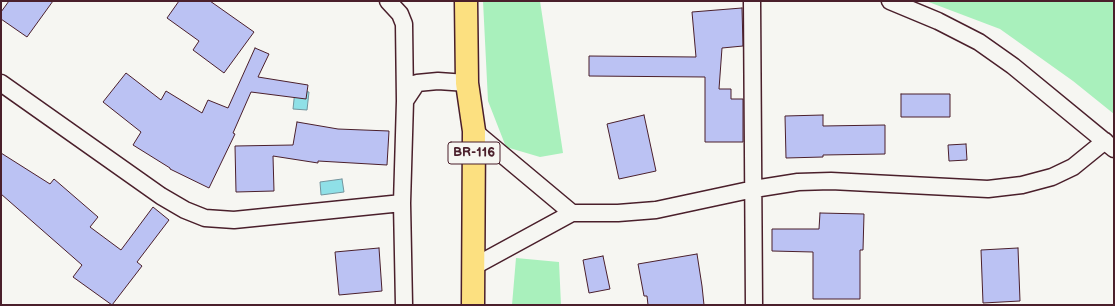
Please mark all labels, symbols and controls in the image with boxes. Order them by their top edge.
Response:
road number: BR-116 [448,142,500,164]

